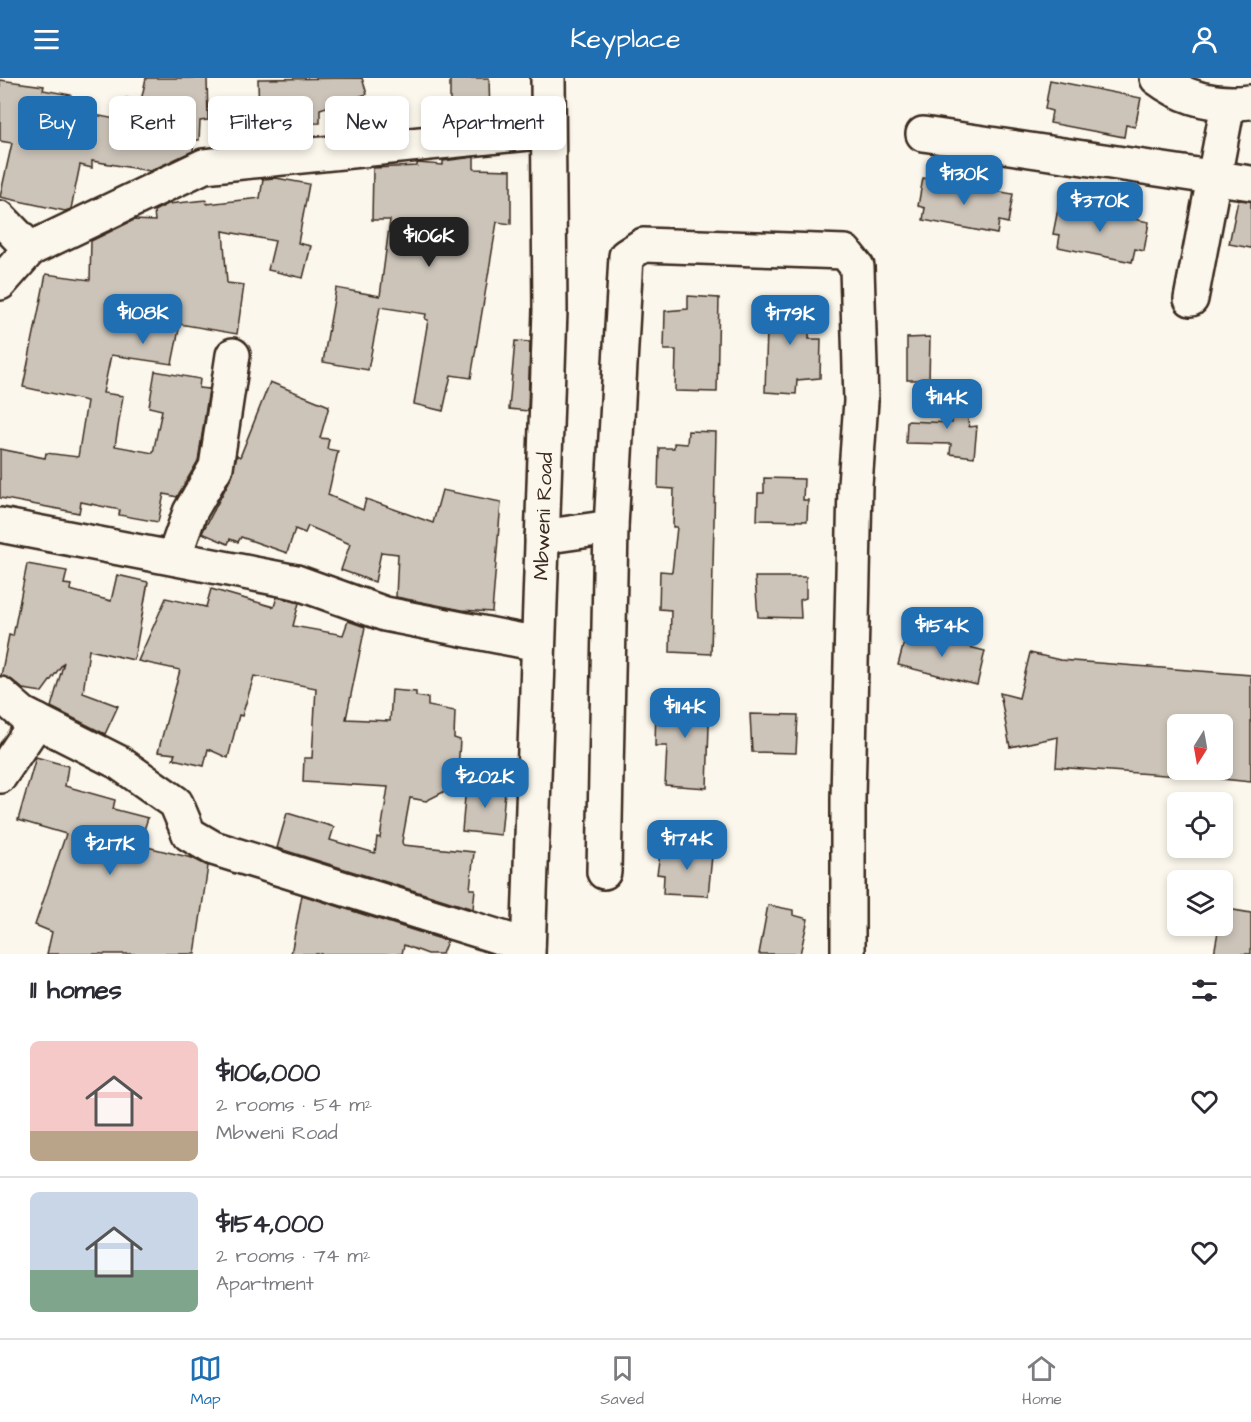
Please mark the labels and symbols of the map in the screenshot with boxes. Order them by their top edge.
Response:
pin: $130K [922,155,1006,206]
pin: $370K [1058,182,1142,233]
pin: $106K [387,217,471,268]
pin: $108K [101,294,185,345]
pin: $179K [748,295,832,346]
pin: $114K [905,379,989,430]
street label: Mbweni Road [526,452,560,581]
pin: $154K [900,607,984,658]
pin: $114K [643,688,727,739]
north arrow [1167,714,1233,780]
pin: $202K [443,758,527,809]
pin: $174K [645,820,729,871]
pin: $217K [68,825,152,876]

